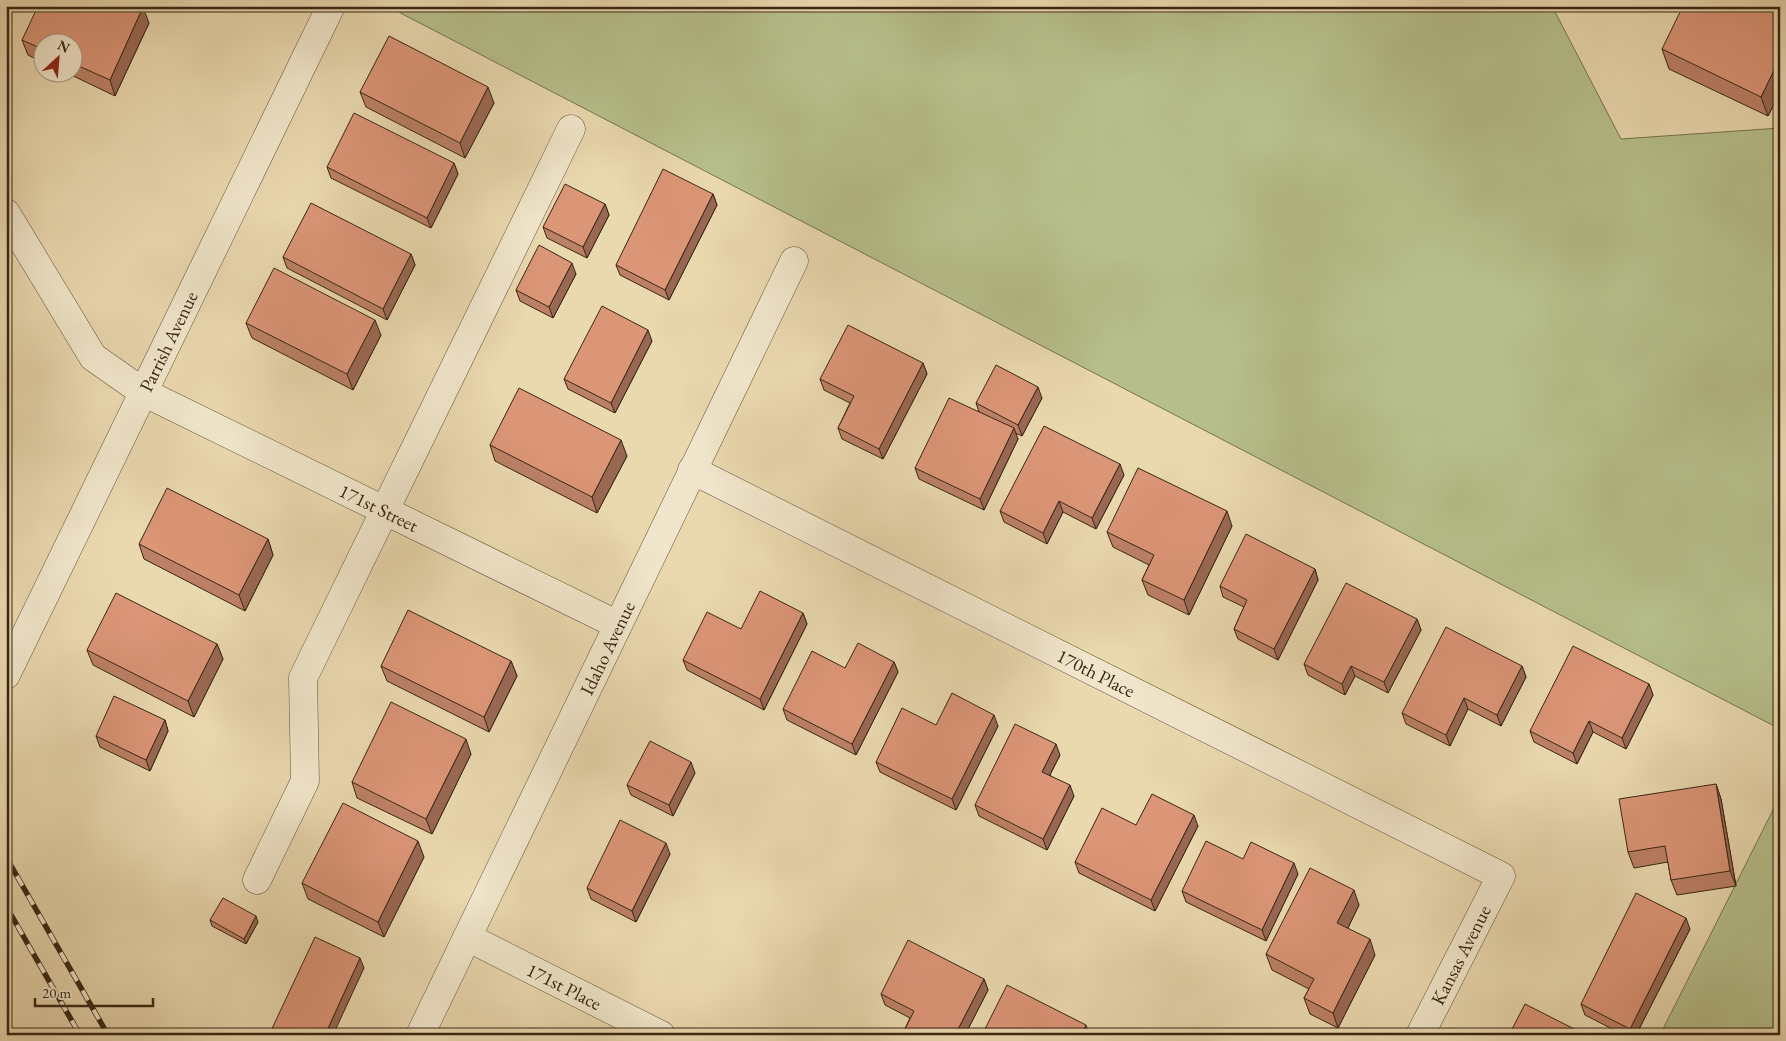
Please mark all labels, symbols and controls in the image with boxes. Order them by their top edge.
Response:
north arrow [32,32,82,82]
text: N [55,36,73,57]
street label: Parrish Avenue [133,287,203,396]
street label: 171st Street [335,478,423,538]
street label: Idaho Avenue [574,597,640,699]
street label: 170th Place [1053,643,1139,703]
street label: Kansas Avenue [1425,901,1497,1009]
street label: 171st Place [523,957,606,1016]
scale bar [35,976,152,1008]
text: 20 m [42,983,71,1002]

